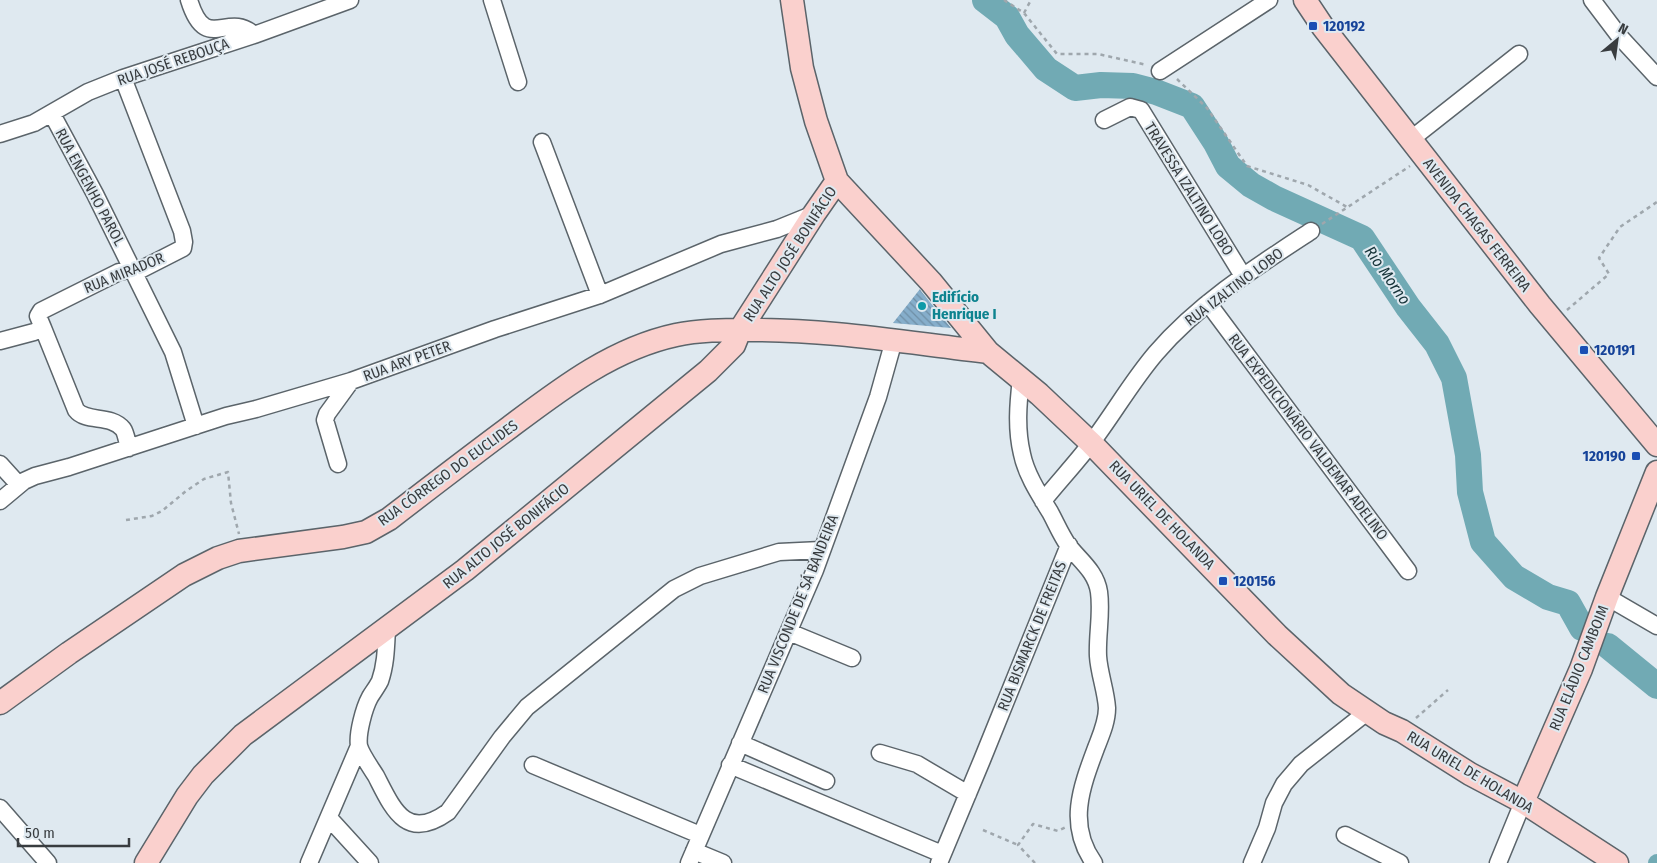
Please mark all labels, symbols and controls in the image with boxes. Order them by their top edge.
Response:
north arrow [1592,15,1642,65]
place label: 120192 [1323,17,1365,35]
marker: 120192 [1307,20,1319,32]
text: N [1615,20,1631,39]
street label: RUA JOSÉ REBOUÇA [115,34,231,90]
street label: TRAVESSA IZALTINO LOBO [1141,119,1237,259]
street label: RUA ENGENHO PAROL [52,125,129,249]
street label: AVENIDA CHAGAS FERREIRA [1419,155,1535,295]
street label: RUA ALTO JOSÉ BONIFÁCIO [740,183,840,325]
water label: Rio Morno [1361,242,1415,308]
street label: RUA IZALTINO LOBO [1181,244,1287,330]
street label: RUA MIRADOR [81,249,167,297]
place label: Edifício Henrique I [932,288,997,323]
marker: Edifício Henrique I [916,300,928,312]
street label: RUA EXPEDICIONÁRIO VALDEMAR ADELINO [1224,330,1392,544]
street label: RUA ARY PETER [361,337,453,385]
place label: 120191 [1594,341,1635,359]
marker: 120191 [1578,344,1590,356]
street label: RUA CÓRREGO DO EUCLIDES [375,416,521,530]
place label: 120190 [1583,447,1626,465]
marker: 120190 [1630,450,1642,462]
street label: RUA URIEL DE HOLANDA [1105,457,1219,573]
street label: RUA ALTO JOSÉ BONIFÁCIO [439,479,573,593]
street label: RUA VISCONDE DE SÁ BANDEIRA [754,512,842,696]
street label: RUA BISMARCK DE FREITAS [994,559,1070,713]
place label: 120156 [1233,572,1276,590]
marker: 120156 [1217,575,1229,587]
street label: RUA ELÁDIO CAMBOIM [1546,603,1612,733]
street label: RUA URIEL DE HOLANDA [1404,727,1537,817]
scale bar [18,816,129,848]
text: 50 m [25,824,55,842]

